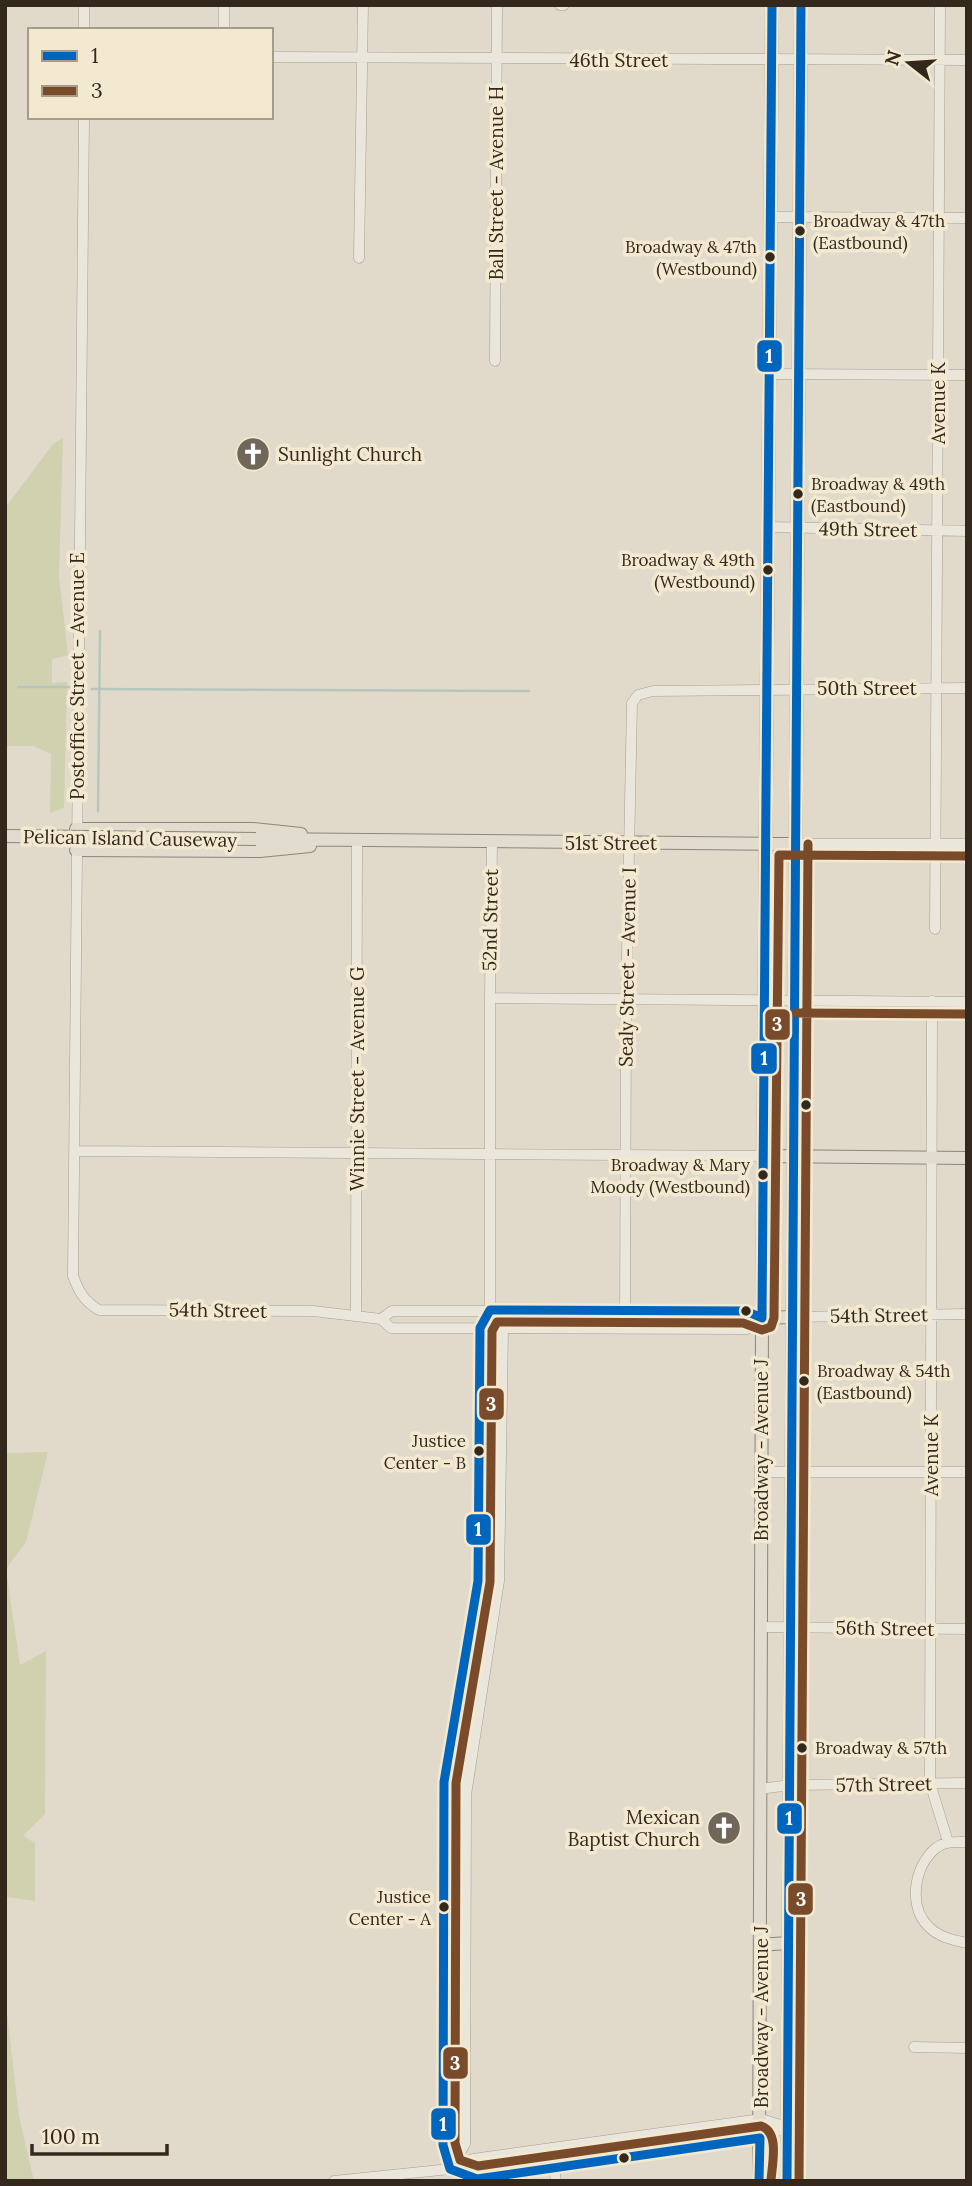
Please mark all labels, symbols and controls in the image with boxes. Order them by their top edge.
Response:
legend [28,28,273,119]
north arrow [874,28,944,98]
text: 1 [91,42,99,69]
text: N [879,47,906,69]
street label: 46th Street [570,48,669,72]
text: 3 [91,77,103,104]
street label: Ball Street - Avenue H [484,86,508,280]
place label: Broadway & 47th (Eastbound) [813,210,945,254]
marker: Broadway & 47th (Eastbound) [793,224,807,238]
place label: Broadway & 47th (Westbound) [625,236,757,280]
marker: Broadway & 47th (Westbound) [763,250,777,264]
line badge: 1 [756,339,783,373]
text: 1 [765,344,773,368]
street label: Avenue K [926,362,950,445]
church icon: Sunlight Church [234,435,272,473]
place label: Sunlight Church [278,442,422,466]
place label: Broadway & 49th (Eastbound) [811,473,945,517]
marker: Broadway & 49th (Eastbound) [791,487,805,501]
street label: 49th Street [818,516,918,542]
place label: Broadway & 49th (Westbound) [621,549,755,593]
street label: Postoffice Street - Avenue E [65,552,89,800]
marker: Broadway & 49th (Westbound) [761,563,775,577]
street label: 50th Street [817,676,918,700]
street label: Pelican Island Causeway [23,824,237,852]
street label: 51st Street [565,831,658,855]
street label: Sealy Street - Avenue I [613,867,641,1067]
street label: 52nd Street [477,868,503,971]
street label: Winnie Street - Avenue G [345,966,369,1191]
line badge: 3 [764,1008,791,1041]
text: 3 [772,1012,782,1036]
line badge: 1 [750,1042,778,1075]
text: 1 [760,1046,768,1070]
unlabelled marker [799,1098,813,1112]
place label: Broadway & Mary Moody (Westbound) [590,1154,750,1198]
marker: Broadway & Mary Moody (Westbound) [756,1168,770,1182]
street label: 54th Street [169,1297,268,1323]
street label: 54th Street [830,1302,929,1328]
unlabelled marker [739,1304,753,1318]
street label: Broadway - Avenue J [749,1359,773,1541]
place label: Broadway & 54th (Eastbound) [817,1360,951,1404]
marker: Broadway & 54th (Eastbound) [797,1374,811,1388]
line badge: 3 [478,1387,505,1421]
text: 3 [486,1392,496,1416]
street label: Avenue K [919,1414,943,1497]
place label: Justice Center - B [384,1430,466,1474]
marker: Justice Center - B [472,1444,486,1458]
line badge: 1 [465,1513,492,1546]
text: 1 [474,1517,482,1541]
street label: 56th Street [835,1615,935,1641]
place label: Broadway & 57th [815,1737,947,1759]
marker: Broadway & 57th [795,1741,809,1755]
street label: 57th Street [835,1771,933,1797]
line badge: 1 [776,1802,803,1835]
place label: Mexican Baptist Church [568,1805,700,1851]
text: 1 [785,1806,793,1830]
church icon: Mexican Baptist Church [705,1809,743,1847]
line badge: 3 [787,1882,814,1916]
place label: Justice Center - A [349,1886,431,1930]
text: 3 [796,1887,806,1911]
marker: Justice Center - A [437,1900,451,1914]
street label: Broadway - Avenue J [749,1926,773,2108]
line badge: 3 [442,2046,469,2080]
text: 3 [450,2051,460,2075]
line badge: 1 [430,2107,457,2141]
scale bar [32,2112,166,2156]
text: 1 [439,2112,447,2136]
text: 100 m [42,2123,100,2150]
unlabelled marker [617,2151,631,2165]

